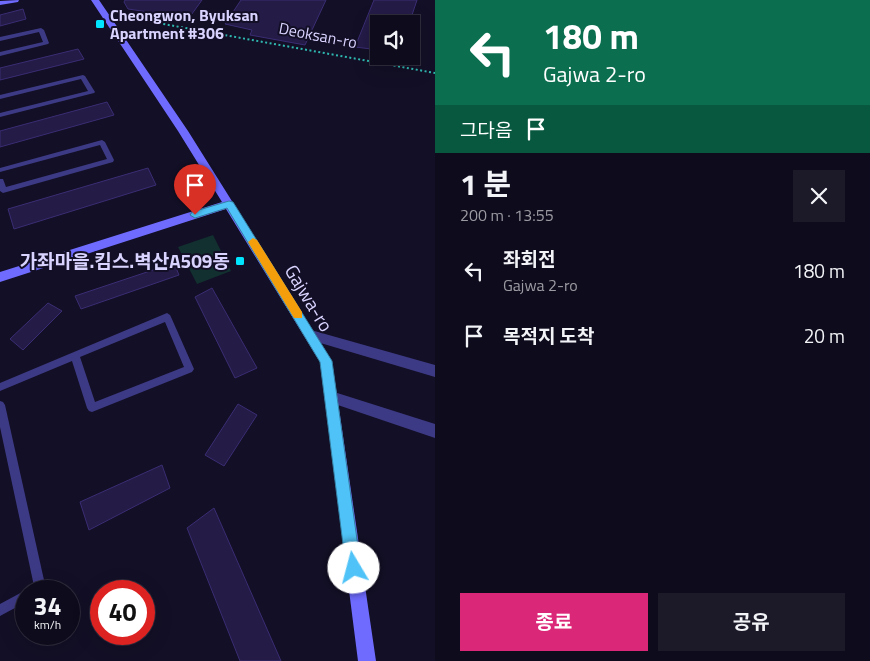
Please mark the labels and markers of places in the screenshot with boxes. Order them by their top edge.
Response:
place label: Cheongwon, Byuksan Apartment #306 [110,3,258,45]
marker: Cheongwon, Byuksan Apartment #306 [94,18,106,30]
pin [174,164,216,215]
place label: 가좌마을.킴스.벽산A509동 [20,246,230,275]
marker: 가좌마을.킴스.벽산A509동 [234,255,246,267]

